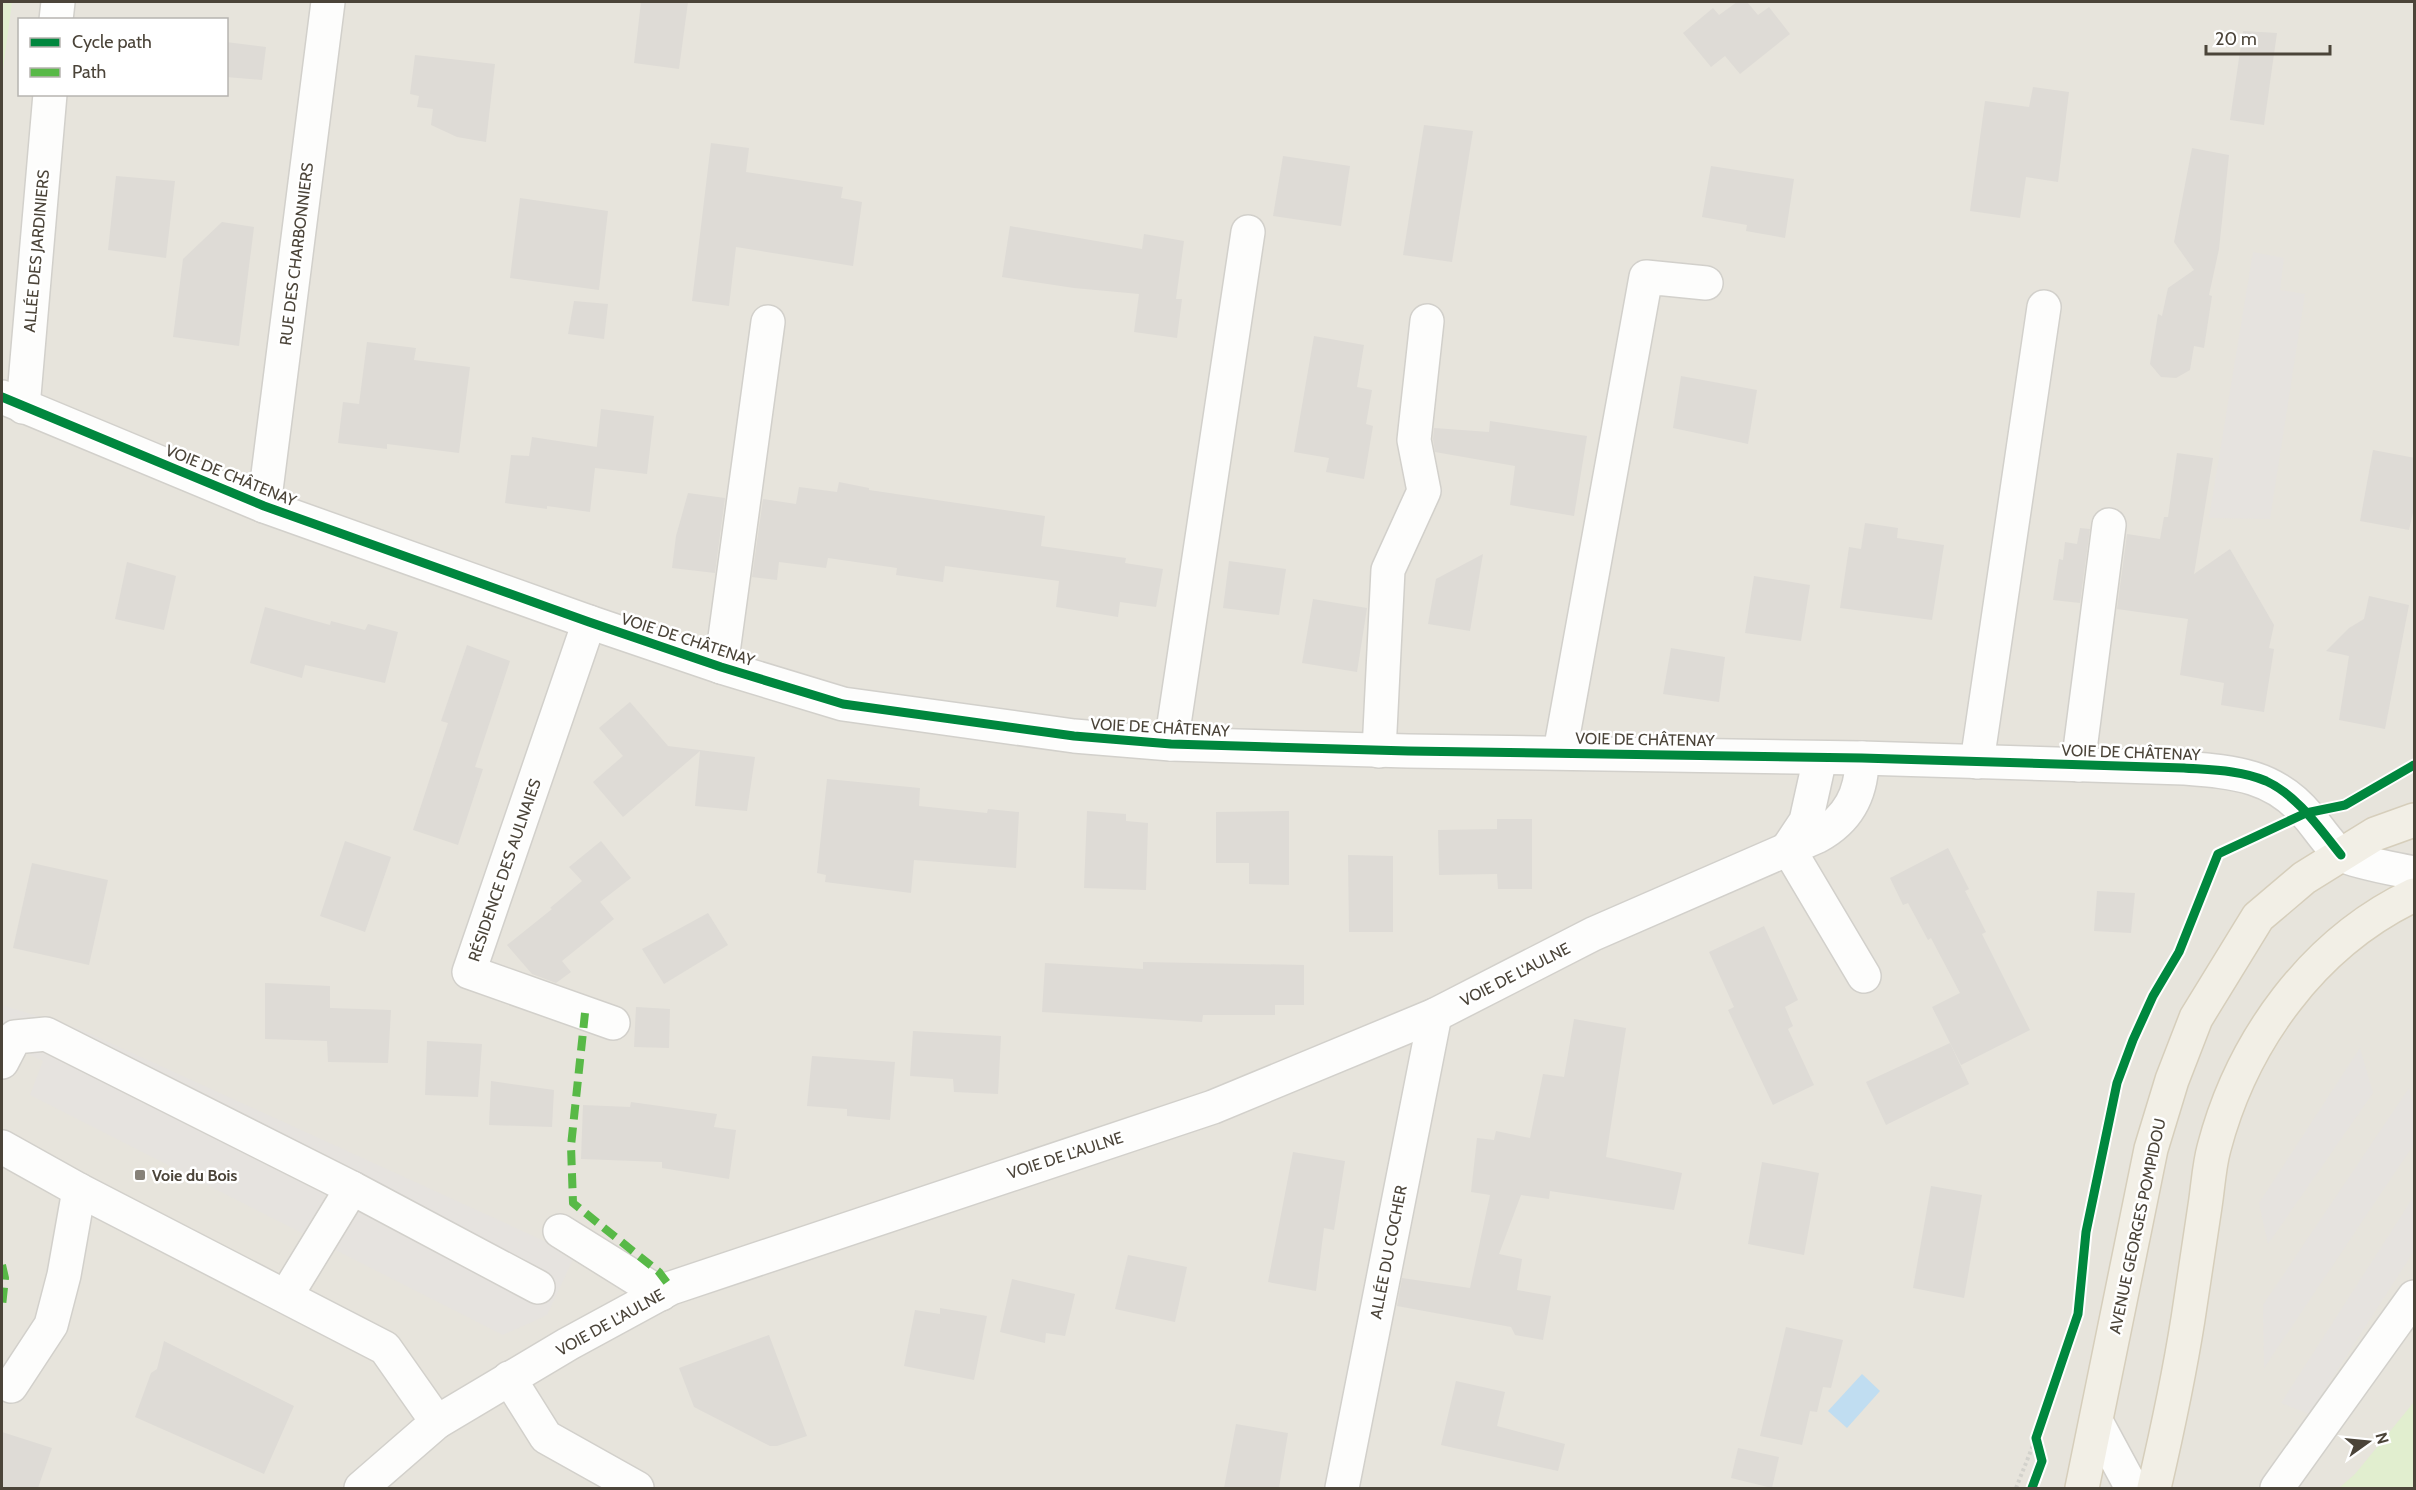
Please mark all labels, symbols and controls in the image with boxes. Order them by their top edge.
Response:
legend [18,18,228,96]
scale bar [2206,18,2330,56]
text: 20 m [2215,28,2257,50]
text: Cycle path [72,31,152,53]
text: Path [72,61,106,83]
street label: RUE DES CHARBONNIERS [276,162,317,347]
street label: ALLÉE DES JARDINIERS [20,169,53,333]
street label: VOIE DE CHÂTENAY [163,441,300,511]
street label: VOIE DE CHÂTENAY [619,609,758,670]
street label: VOIE DE CHÂTENAY [1090,714,1231,741]
street label: VOIE DE CHÂTENAY [1575,729,1716,750]
street label: VOIE DE CHÂTENAY [2061,741,2202,764]
street label: RÉSIDENCE DES AULNAIES [464,776,545,964]
street label: VOIE DE L'AULNE [1457,939,1573,1010]
street label: AVENUE GEORGES POMPIDOU [2105,1117,2170,1336]
street label: VOIE DE L'AULNE [1005,1128,1126,1183]
place label: Voie du Bois [152,1166,237,1185]
marker: Voie du Bois [133,1168,147,1182]
street label: ALLÉE DU COCHER [1366,1183,1411,1320]
street label: VOIE DE L'AULNE [553,1285,668,1360]
north arrow [2338,1412,2398,1472]
text: N [2371,1430,2393,1446]

